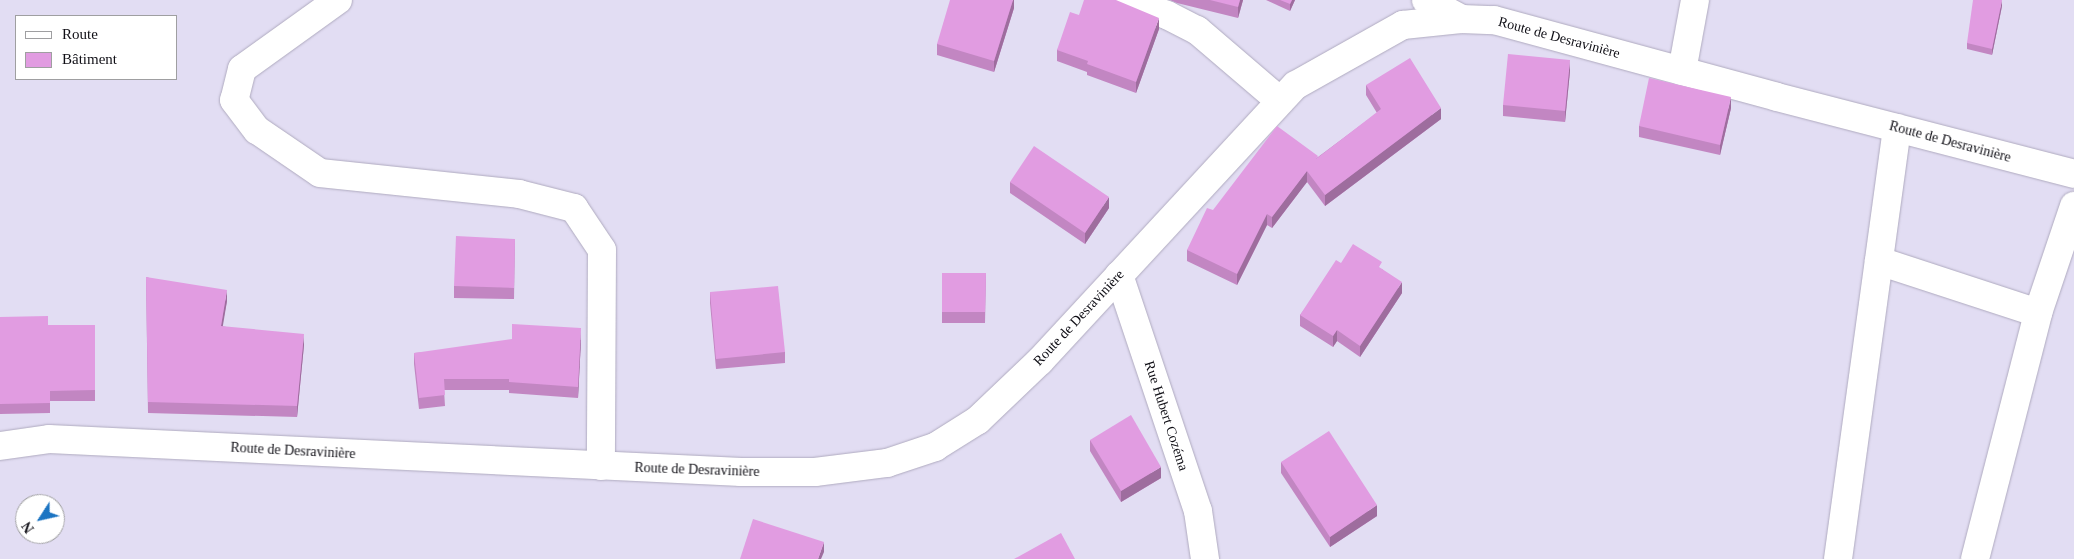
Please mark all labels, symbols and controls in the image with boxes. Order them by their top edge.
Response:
street label: Route de Desravinière [1496,14,1622,62]
legend [15,15,178,80]
text: Route [62,26,98,42]
text: Bâtiment [62,51,117,67]
street label: Route de Desravinière [1887,118,2013,166]
street label: Route de Desravinière [1030,266,1128,370]
street label: Rue Hubert Cozéma [1140,359,1192,473]
street label: Route de Desravinière [230,439,356,463]
street label: Route de Desravinière [634,459,760,481]
north arrow [15,494,65,544]
text: N [19,519,37,536]

